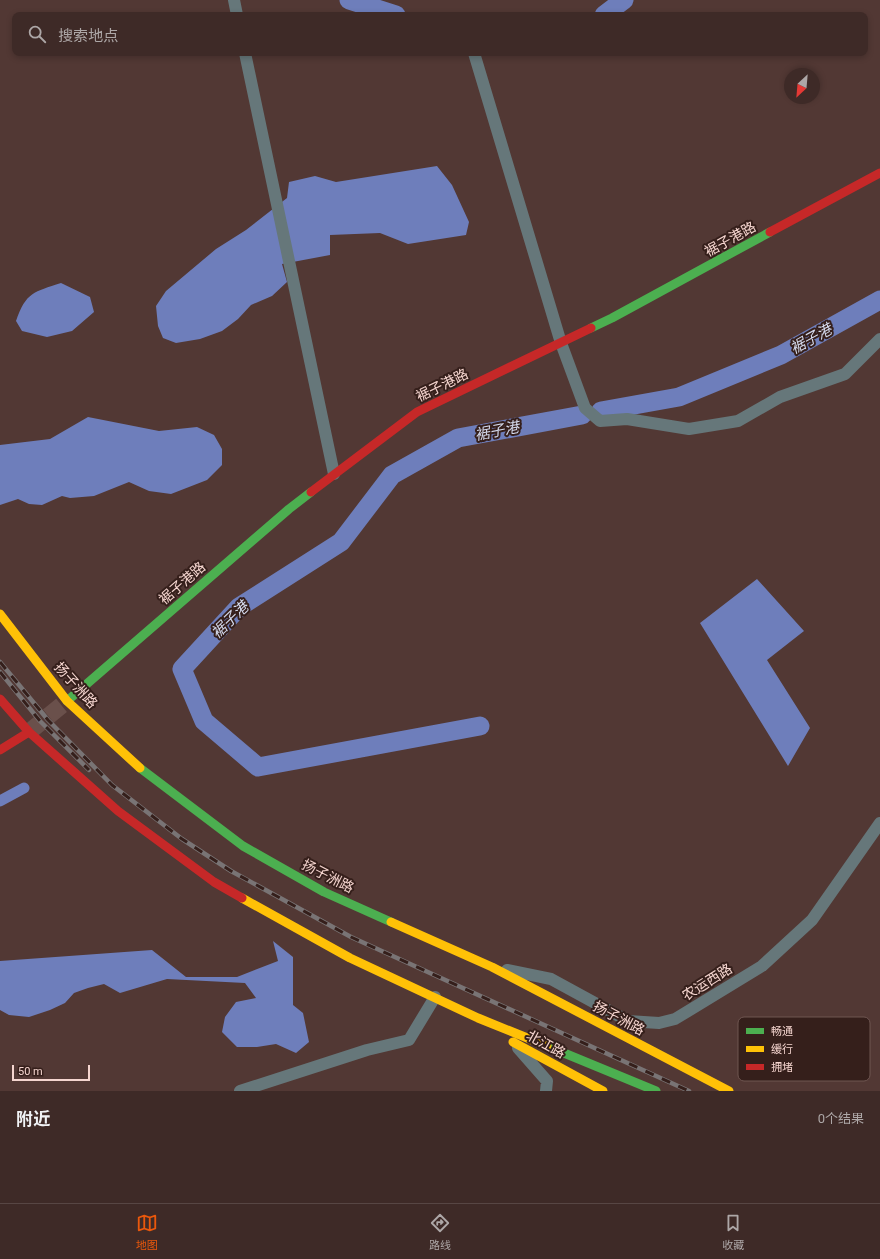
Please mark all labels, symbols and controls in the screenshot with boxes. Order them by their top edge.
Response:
search box [12,12,868,56]
icon: search [26,23,48,45]
text: 搜索地点 [58,27,118,45]
north arrow [784,68,820,104]
street label: 裾子港路 [702,218,758,260]
water label: 裾子港 [787,319,837,358]
street label: 裾子港路 [413,366,471,404]
water label: 裾子港 [473,417,523,444]
street label: 裾子港路 [156,559,208,607]
water label: 裾子港 [208,597,254,642]
street label: 扬子洲路 [51,659,101,711]
street label: 扬子洲路 [299,856,357,896]
street label: 农运西路 [679,960,735,1004]
street label: 扬子洲路 [591,998,647,1038]
legend [738,1017,870,1081]
text: 畅通 [771,1025,793,1038]
street label: 北江路 [524,1027,568,1061]
text: 缓行 [771,1043,793,1056]
text: 拥堵 [771,1061,793,1074]
scale bar [12,1063,90,1082]
text: 50 m [18,1065,43,1078]
text: 附近 [16,1109,50,1129]
text: 0个结果 [818,1111,864,1126]
tab: 地图 [136,1212,158,1252]
tab: 路线 [429,1212,451,1252]
tab: 收藏 [722,1212,744,1252]

